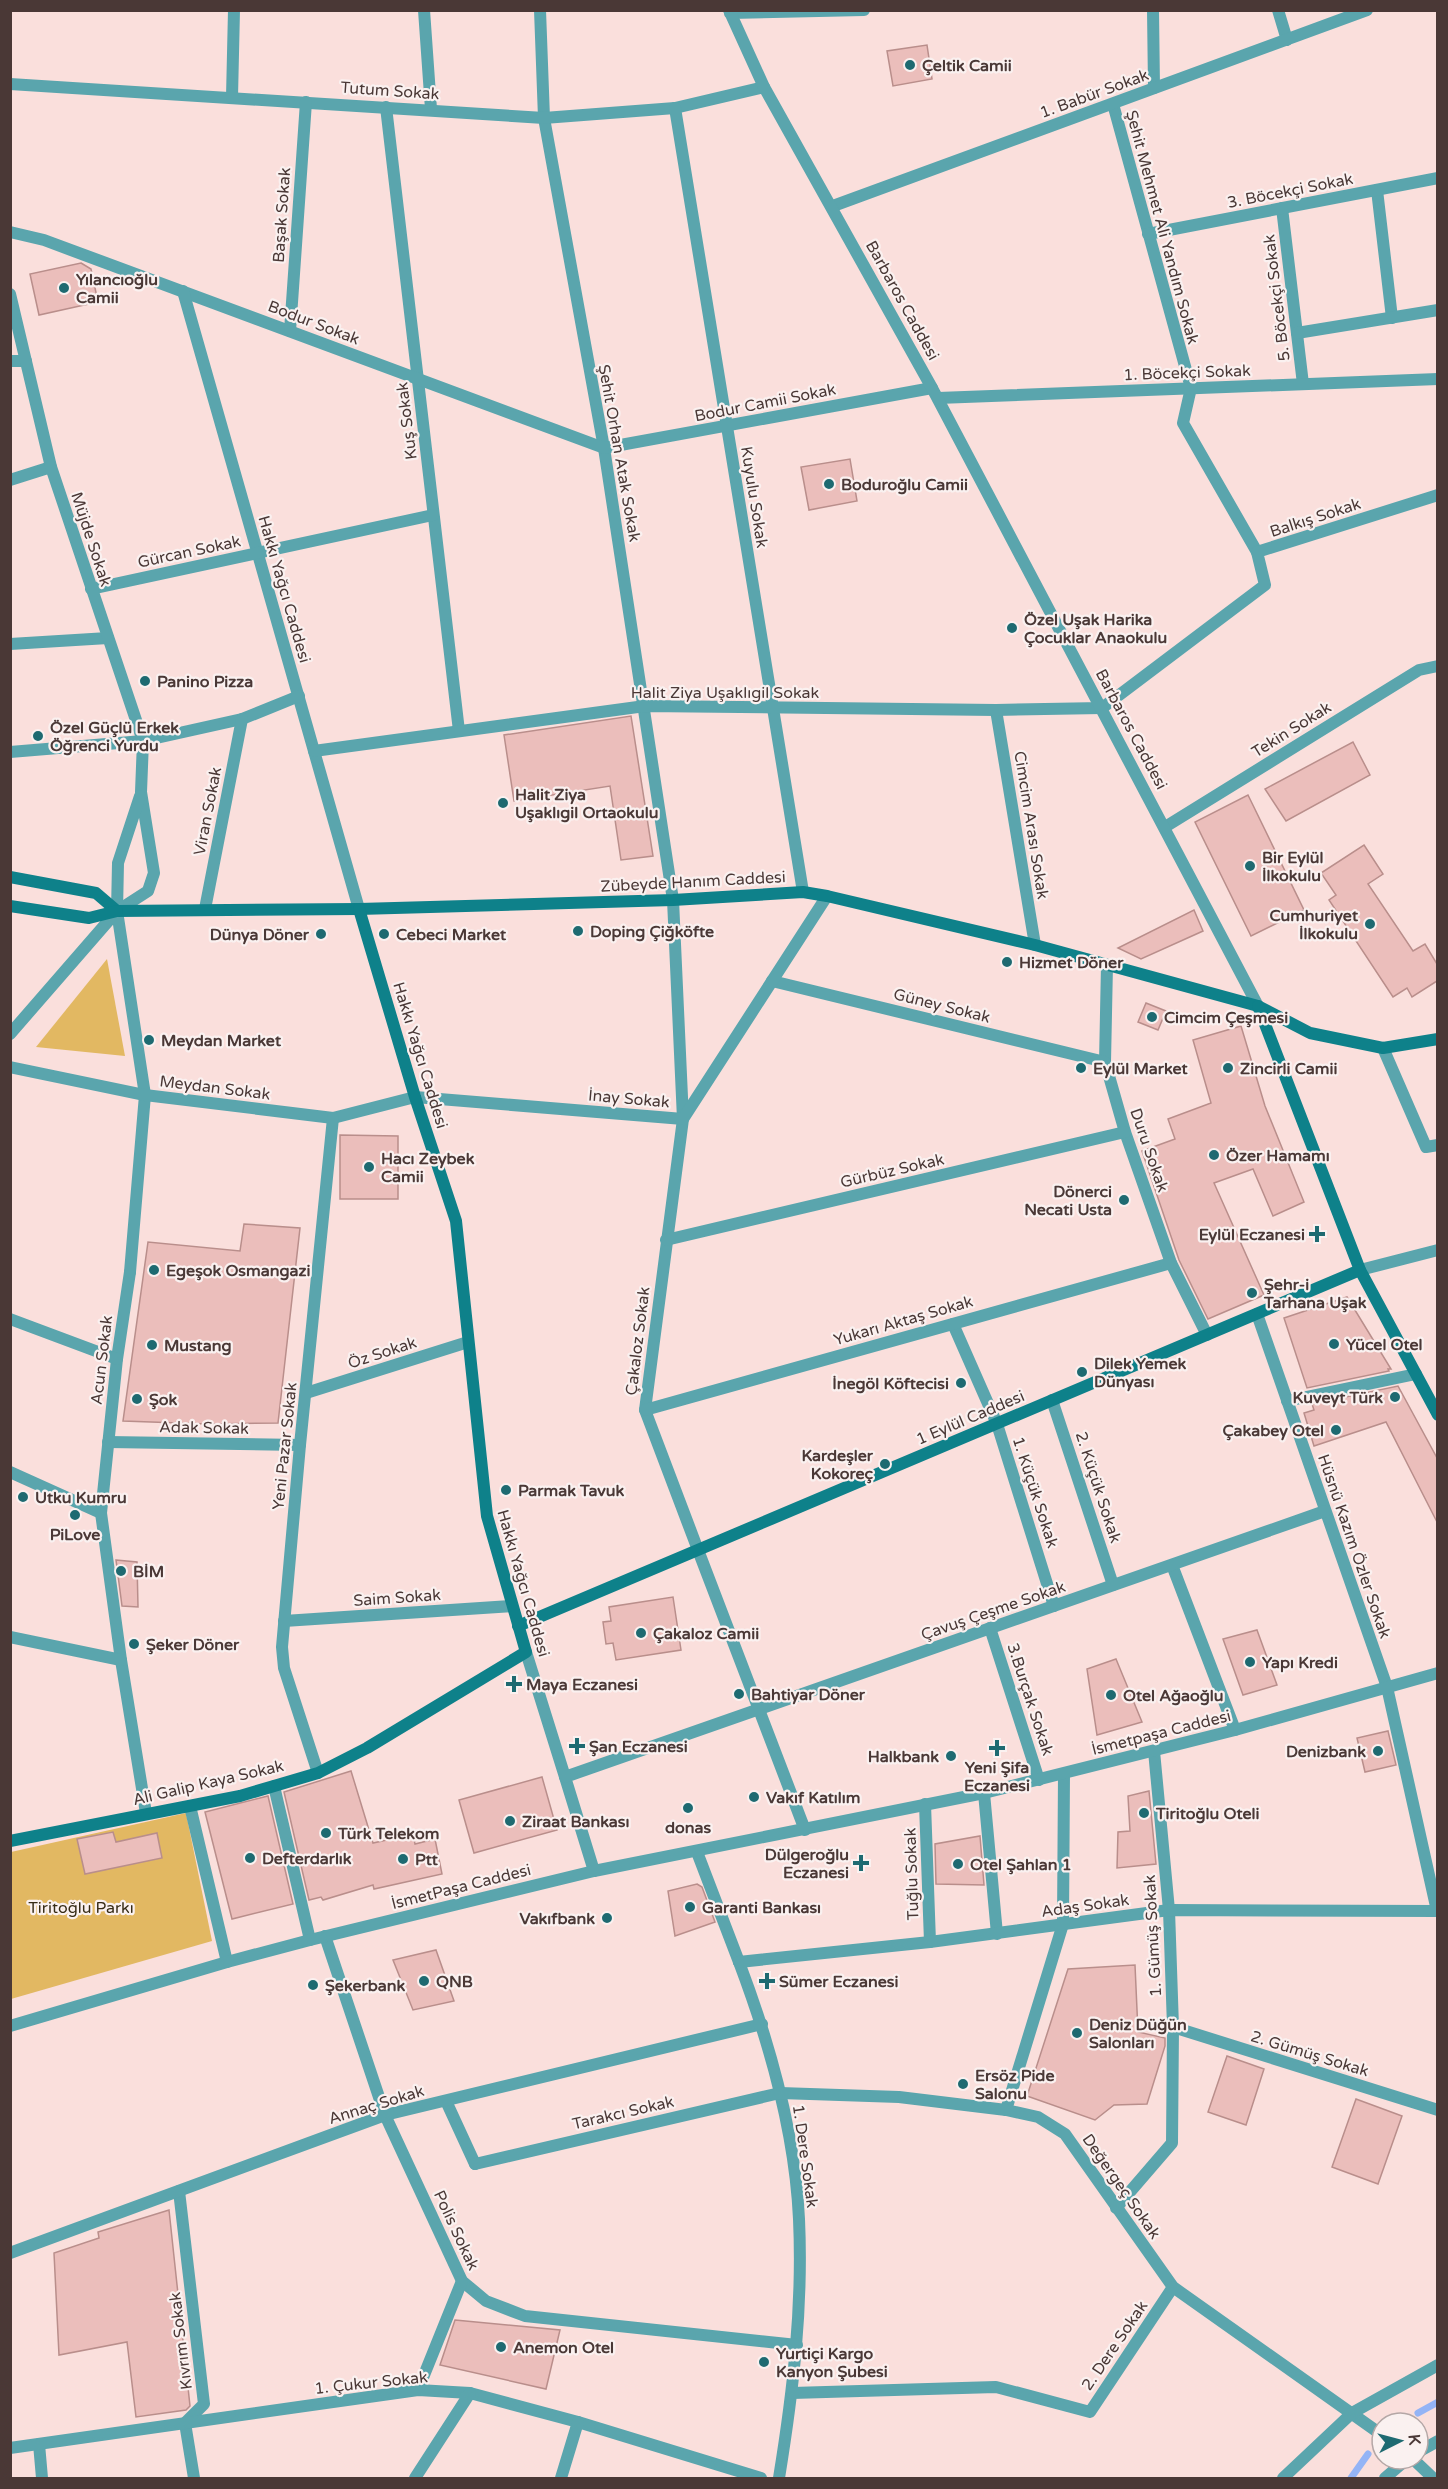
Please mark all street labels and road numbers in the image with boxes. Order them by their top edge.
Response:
street label: 1. Babür Sokak [1037,65,1152,123]
street label: Tutum Sokak [340,78,440,104]
street label: Şehit Mehmet Ali Yandım Sokak [1121,108,1203,347]
street label: Başak Sokak [269,166,295,263]
street label: 3. Böcekçi Sokak [1226,169,1355,213]
street label: 5. Böcekçi Sokak [1259,233,1295,362]
street label: Barbaros Caddesi [861,237,943,364]
street label: Bodur Sokak [265,296,363,350]
street label: 1. Böcekçi Sokak [1123,361,1251,385]
street label: Şehit Orhan Atak Sokak [594,363,645,544]
street label: Bodur Camii Sokak [693,379,838,427]
street label: Kuş Sokak [392,381,422,461]
street label: Kuyulu Sokak [736,445,772,550]
street label: Müjde Sokak [66,490,116,589]
street label: Balkış Sokak [1267,494,1364,542]
street label: Hakkı Yağcı Caddesi [253,513,315,665]
street label: Gürcan Sokak [136,531,243,573]
street label: Barbaros Caddesi [1091,666,1171,793]
street label: Halit Ziya Uşaklıgil Sokak [631,683,820,703]
street label: Tekin Sokak [1248,697,1335,762]
street label: Cimcim Arası Sokak [1009,750,1053,901]
street label: Viran Sokak [190,765,226,857]
street label: Zübeyde Hanım Caddesi [600,867,786,897]
street label: Hakkı Yağcı Caddesi [388,980,452,1131]
street label: Güney Sokak [891,984,993,1028]
street label: Meydan Sokak [158,1071,272,1105]
street label: İnay Sokak [587,1085,671,1113]
street label: Duru Sokak [1125,1106,1173,1195]
street label: Gürbüz Sokak [838,1149,946,1193]
street label: Çakaloz Sokak [621,1285,655,1397]
street label: Yukarı Aktaş Sokak [831,1291,976,1350]
street label: Acun Sokak [87,1314,117,1406]
street label: Öz Sokak [345,1332,419,1373]
street label: Yeni Pazar Sokak [268,1381,302,1511]
street label: 1 Eylül Caddesi [913,1386,1028,1450]
street label: Adak Sokak [159,1417,249,1439]
street label: 2. Küçük Sokak [1071,1429,1126,1546]
street label: 1. Küçük Sokak [1008,1434,1063,1551]
street label: Hüsnü Kazım Özler Sokak [1313,1452,1395,1641]
street label: Hakkı Yağcı Caddesi [492,1507,554,1659]
street label: Çavuş Çeşme Sokak [918,1577,1068,1645]
street label: Saim Sokak [353,1585,442,1611]
street label: 3.Burçak Sokak [1002,1641,1058,1758]
street label: İsmetpaşa Caddesi [1090,1706,1233,1760]
street label: Ali Galip Kaya Sokak [131,1756,286,1810]
street label: Tuğlu Sokak [900,1827,924,1920]
street label: İsmetPaşa Caddesi [389,1860,533,1914]
street label: 1. Gümüş Sokak [1140,1874,1166,1998]
street label: Adaş Sokak [1040,1890,1131,1922]
street label: 2. Gümüş Sokak [1248,2027,1371,2081]
street label: Annaç Sokak [326,2081,427,2129]
street label: Tarakcı Sokak [570,2092,676,2134]
street label: 1. Dere Sokak [788,2103,822,2209]
street label: Değergeç Sokak [1078,2130,1165,2243]
street label: Polis Sokak [429,2187,483,2274]
street label: Kıvrım Sokak [165,2291,197,2391]
street label: 2. Dere Sokak [1077,2297,1152,2394]
street label: 1. Çukur Sokak [314,2367,429,2399]

